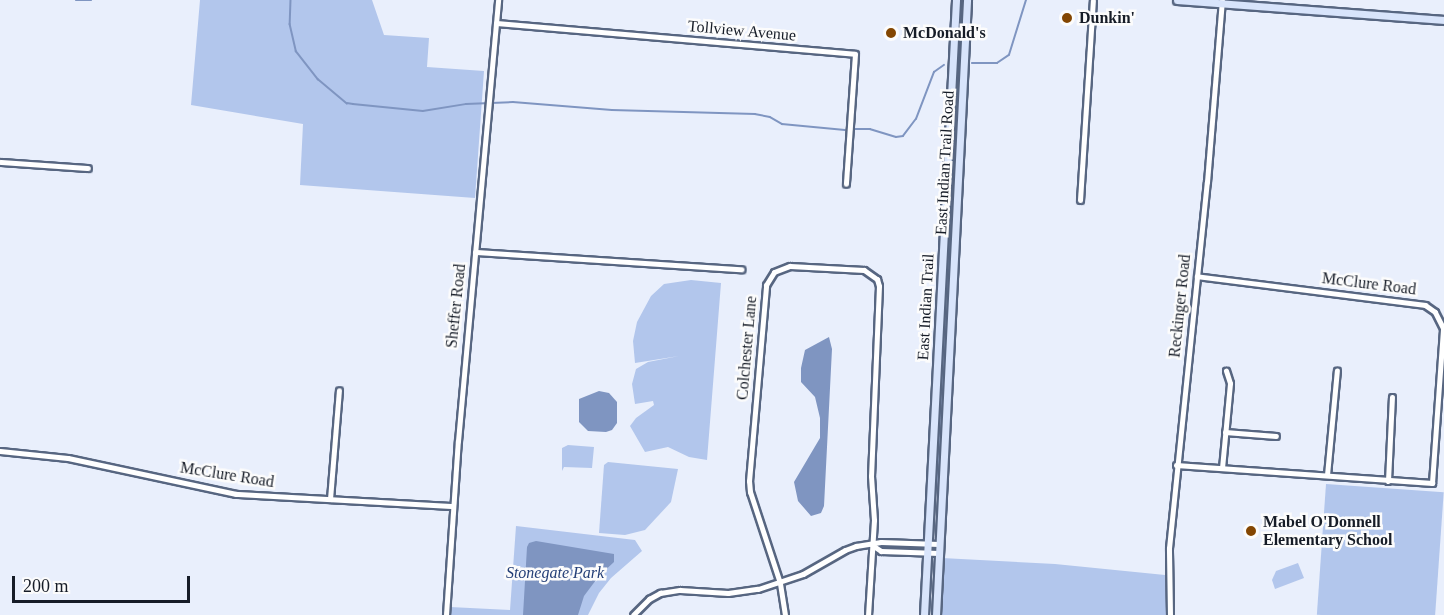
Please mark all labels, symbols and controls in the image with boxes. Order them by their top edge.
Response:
place label: Dunkin' [1079,8,1135,28]
marker: Dunkin' [1060,11,1074,25]
street label: Tollview Avenue [687,17,797,45]
place label: McDonald's [903,23,986,43]
marker: McDonald's [884,26,898,40]
street label: East Indian Trail Road [932,90,958,236]
street label: East Indian Trail [914,253,938,361]
street label: Reckinger Road [1165,254,1195,358]
street label: Sheffer Road [442,263,470,349]
street label: McClure Road [1321,269,1417,299]
street label: Colchester Lane [733,295,761,401]
street label: McClure Road [179,458,275,492]
place label: Mabel O'Donnell Elementary School [1263,512,1392,550]
marker: Mabel O'Donnell Elementary School [1244,524,1258,538]
park label: Stonegate Park [506,563,604,583]
scale bar [15,564,194,602]
text: 200 m [23,576,69,596]

